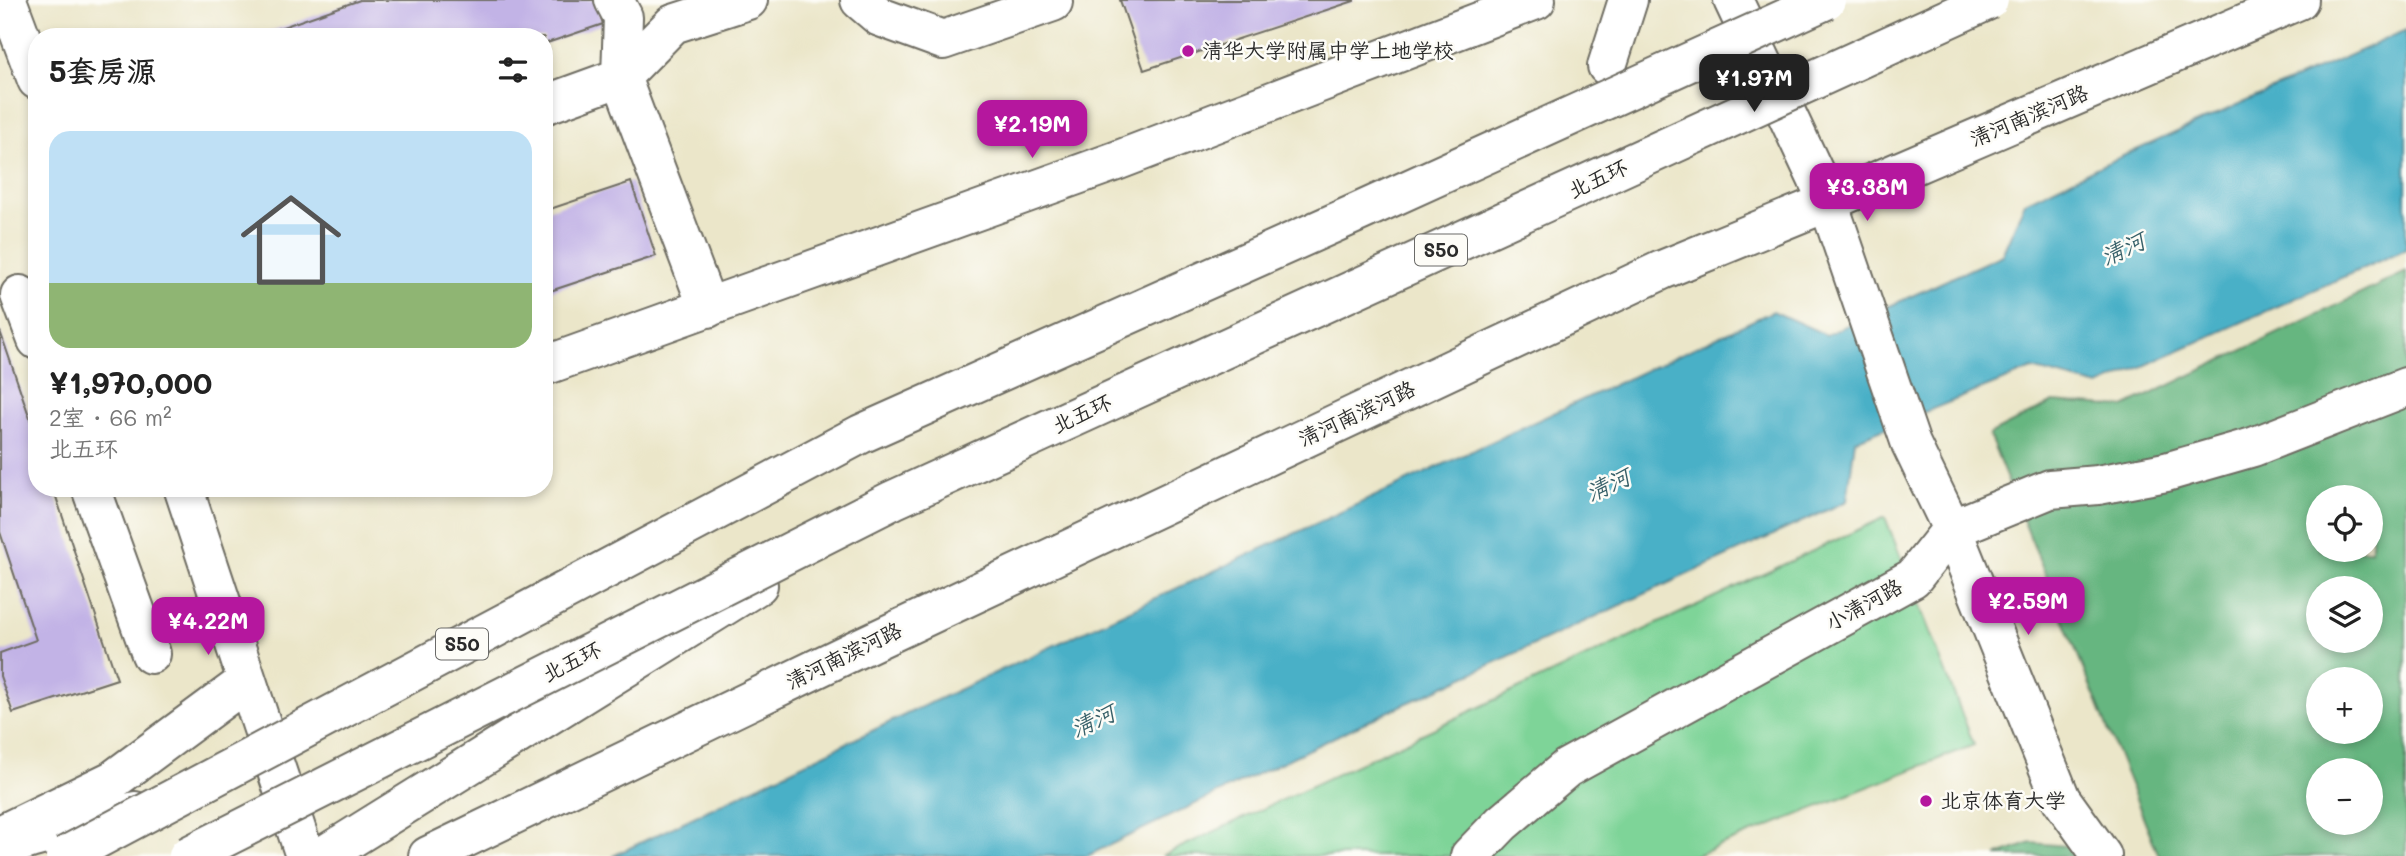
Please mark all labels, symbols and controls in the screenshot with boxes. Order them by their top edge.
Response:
place label: 清华大学附属中学上地学校 [1202,36,1454,63]
marker: 清华大学附属中学上地学校 [1180,43,1196,59]
text: 5套房源 [49,50,157,90]
icon: filters [494,51,532,89]
pin: ¥1.97M [1697,54,1811,114]
text: ¥1.97M [1715,62,1793,92]
street label: 清河南滨河路 [1965,78,2092,152]
pin: ¥2.19M [975,100,1089,160]
text: ¥2.19M [993,108,1071,138]
street label: 北五环 [1563,152,1632,203]
pin: ¥3.38M [1810,164,1924,223]
text: ¥3.38M [1826,171,1908,201]
icon: home [228,177,354,303]
water label: 清河 [2095,223,2153,271]
road number: S50 [1415,234,1467,266]
text: ¥1,970,000 [49,362,212,402]
street label: 清河南滨河路 [1294,374,1419,452]
street label: 北五环 [1047,387,1116,438]
text: 2室 · 66 m² [49,402,172,432]
text: 北五环 [49,433,118,463]
water label: 清河 [1580,459,1638,507]
map controls [2306,485,2383,835]
button: locate [2306,485,2383,562]
street label: 小清河路 [1820,572,1907,636]
button: layers [2306,576,2383,653]
pin: ¥2.59M [1971,578,2085,637]
text: ¥2.59M [1988,585,2068,615]
pin: ¥4.22M [151,598,265,657]
text: ¥4.22M [167,605,249,635]
street label: 清河南滨河路 [781,615,906,694]
road number: S50 [436,628,488,660]
street label: 北五环 [537,634,606,687]
button: + [2306,667,2383,744]
water label: 清河 [1065,695,1123,743]
button: − [2306,758,2383,835]
place label: 北京体育大学 [1940,786,2066,813]
marker: 北京体育大学 [1918,793,1934,809]

